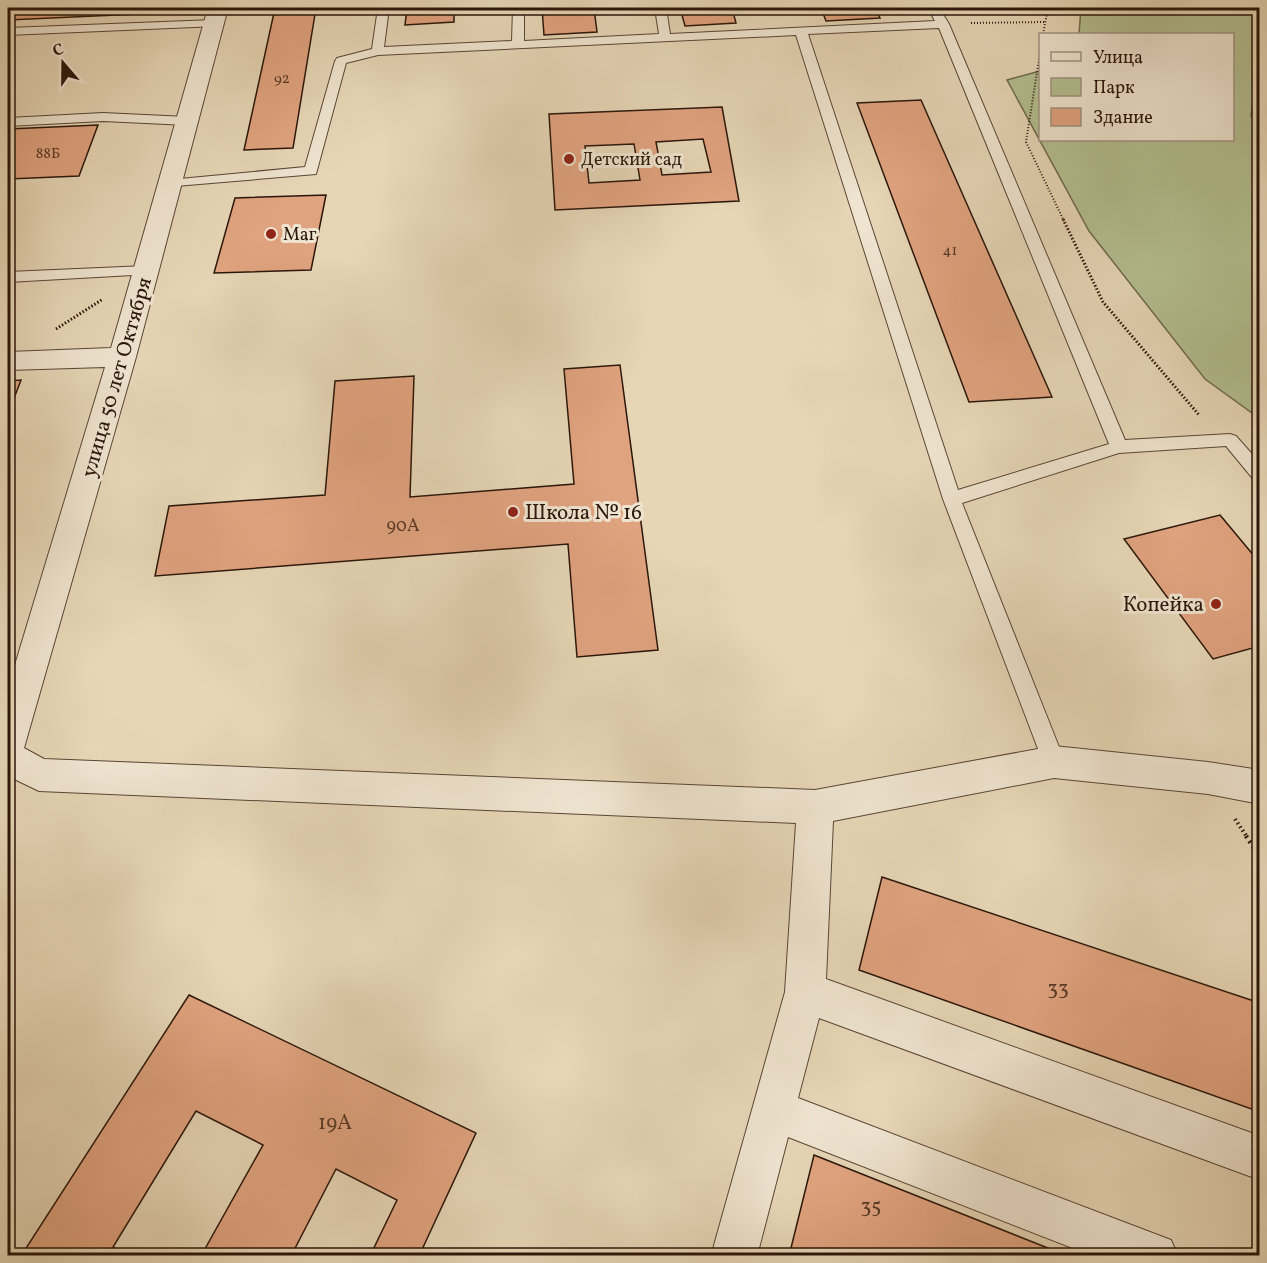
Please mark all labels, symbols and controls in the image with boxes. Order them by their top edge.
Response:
north arrow [33,33,93,93]
legend [1039,33,1234,141]
text: С [50,39,67,63]
text: Улица [1093,46,1143,71]
house number: 92 [274,69,290,90]
text: Парк [1093,76,1135,101]
text: Здание [1093,106,1153,131]
house number: 88Б [36,144,60,165]
place label: Детский сад [581,148,682,173]
marker: Детский сад [562,152,576,166]
place label: Маг [283,223,317,248]
marker: Маг [264,227,278,241]
house number: 41 [943,241,957,262]
street label: улица 50 лет Октября [75,274,160,481]
place label: Школа № 16 [525,499,642,528]
marker: Школа № 16 [506,505,520,519]
house number: 90А [386,514,420,539]
place label: Копейка [1123,591,1204,620]
marker: Копейка [1209,597,1223,611]
house number: 33 [1047,974,1069,1003]
house number: 19А [318,1109,352,1138]
house number: 35 [861,1192,881,1221]

